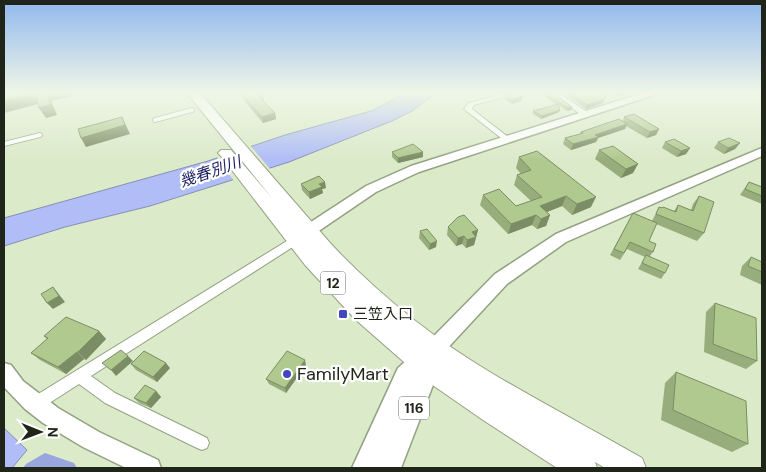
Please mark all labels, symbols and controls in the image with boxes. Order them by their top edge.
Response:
water label: 幾春別川 [176,150,246,192]
road number: 12 [320,272,346,294]
place label: 三笠入口 [353,304,413,324]
marker: 三笠入口 [337,308,349,320]
place label: FamilyMart [297,362,389,386]
marker: FamilyMart [281,368,293,380]
road number: 116 [399,396,429,419]
north arrow [15,407,65,457]
text: N [44,427,62,437]

